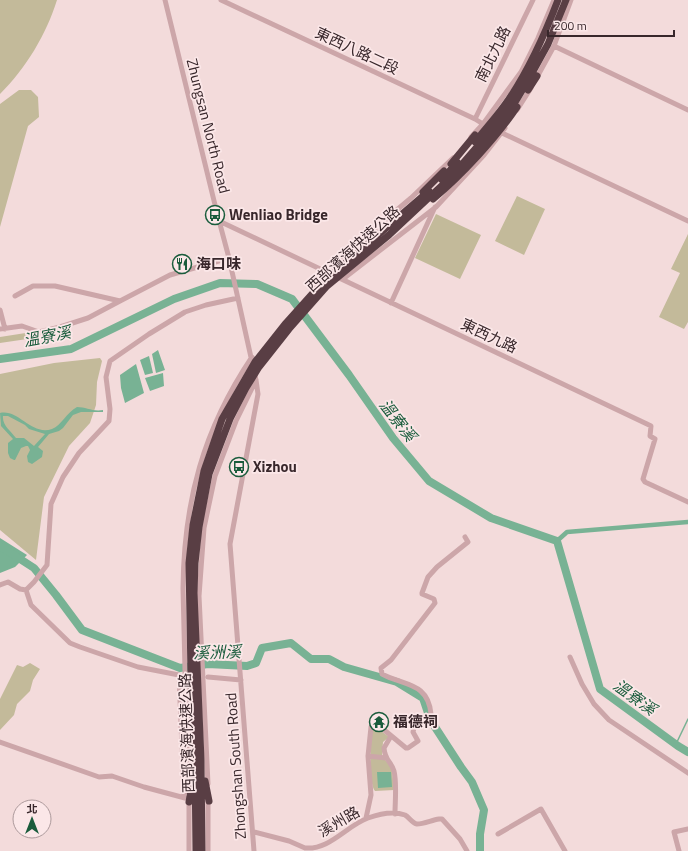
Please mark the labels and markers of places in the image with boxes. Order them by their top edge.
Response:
place label: Wenliao Bridge [229,203,328,226]
bus stop icon: Wenliao Bridge [204,204,226,226]
place label: 海口味 [196,252,241,275]
restaurant icon: 海口味 [171,253,193,275]
place label: Xizhou [253,455,297,478]
bus stop icon: Xizhou [228,456,250,478]
place label: 福德祠 [393,710,438,733]
temple icon: 福德祠 [368,711,390,733]

